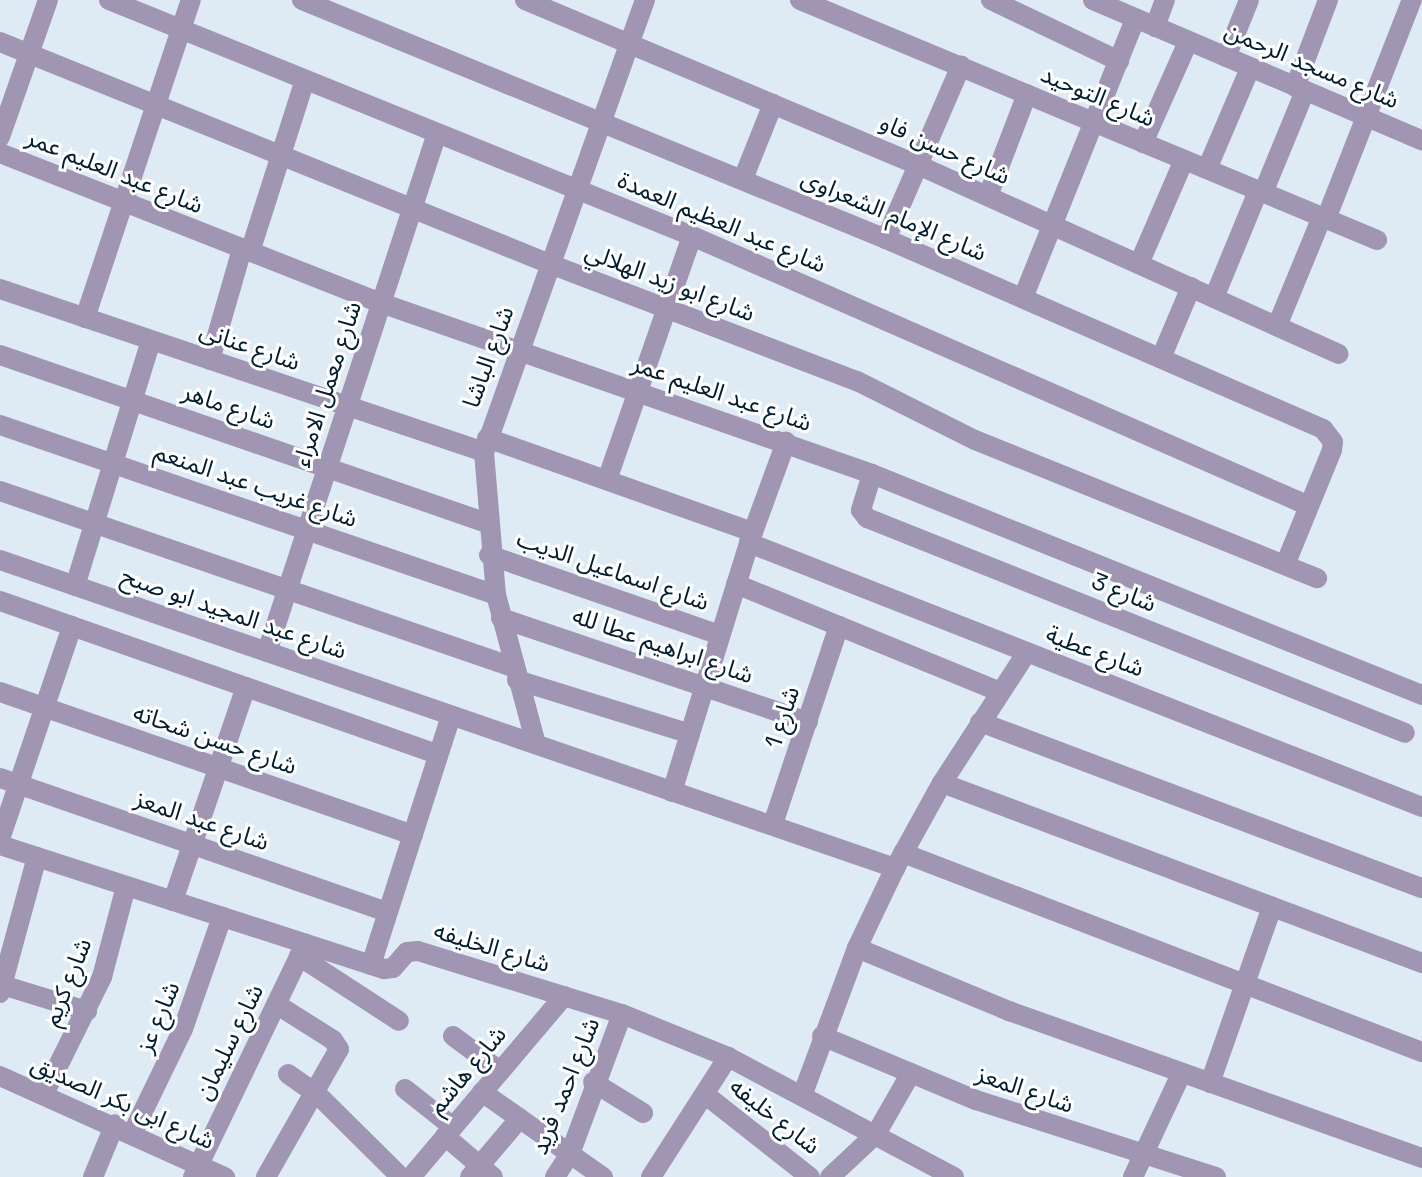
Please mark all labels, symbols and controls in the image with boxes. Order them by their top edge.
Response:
street label: شارع مسجد الرحمن [1221,15,1403,115]
street label: شارع التوحيد [1037,59,1159,133]
street label: شارع حسن فاو [875,107,1015,191]
street label: شارع عبد العليم عمر [22,122,208,220]
street label: شارع الإمام الشعراوى [797,163,991,267]
street label: شارع عبد العظيم العمدة [614,165,830,279]
street label: شارع ابو زيد الهلالي [581,236,759,328]
street label: شارع معمل الامراء [287,298,367,470]
street label: شارع الباشا [456,302,520,412]
street label: شارع عنانى [196,315,304,377]
street label: شارع عبد العليم عمر [628,349,816,437]
street label: شارع ماهر [179,377,279,435]
street label: شارع غريب عبد المنعم [151,437,361,533]
street label: شارع اسماعيل الديب [513,524,713,616]
street label: شارع عبد المجيد ابو صبح [118,561,350,665]
street label: شارع 3 [1087,566,1161,618]
street label: شارع ابراهيم عطا لله [569,601,757,689]
street label: شارع عطية [1042,619,1148,683]
street label: شارع 1 [759,683,805,751]
street label: شارع حسن شحاته [129,698,301,780]
street label: شارع عبد المعز [131,784,273,856]
street label: شارع الخليفه [430,916,554,978]
street label: شارع كريم [36,934,98,1030]
street label: شارع عز [130,977,186,1057]
street label: شارع سليمان [189,979,269,1105]
street label: شارع احمد فريد [524,1013,606,1159]
street label: شارع هاشم [422,1020,512,1120]
street label: شارع ابى بكر الصديق [27,1049,219,1155]
street label: شارع المعز [973,1059,1077,1119]
street label: شارع خليفه [724,1072,826,1160]

